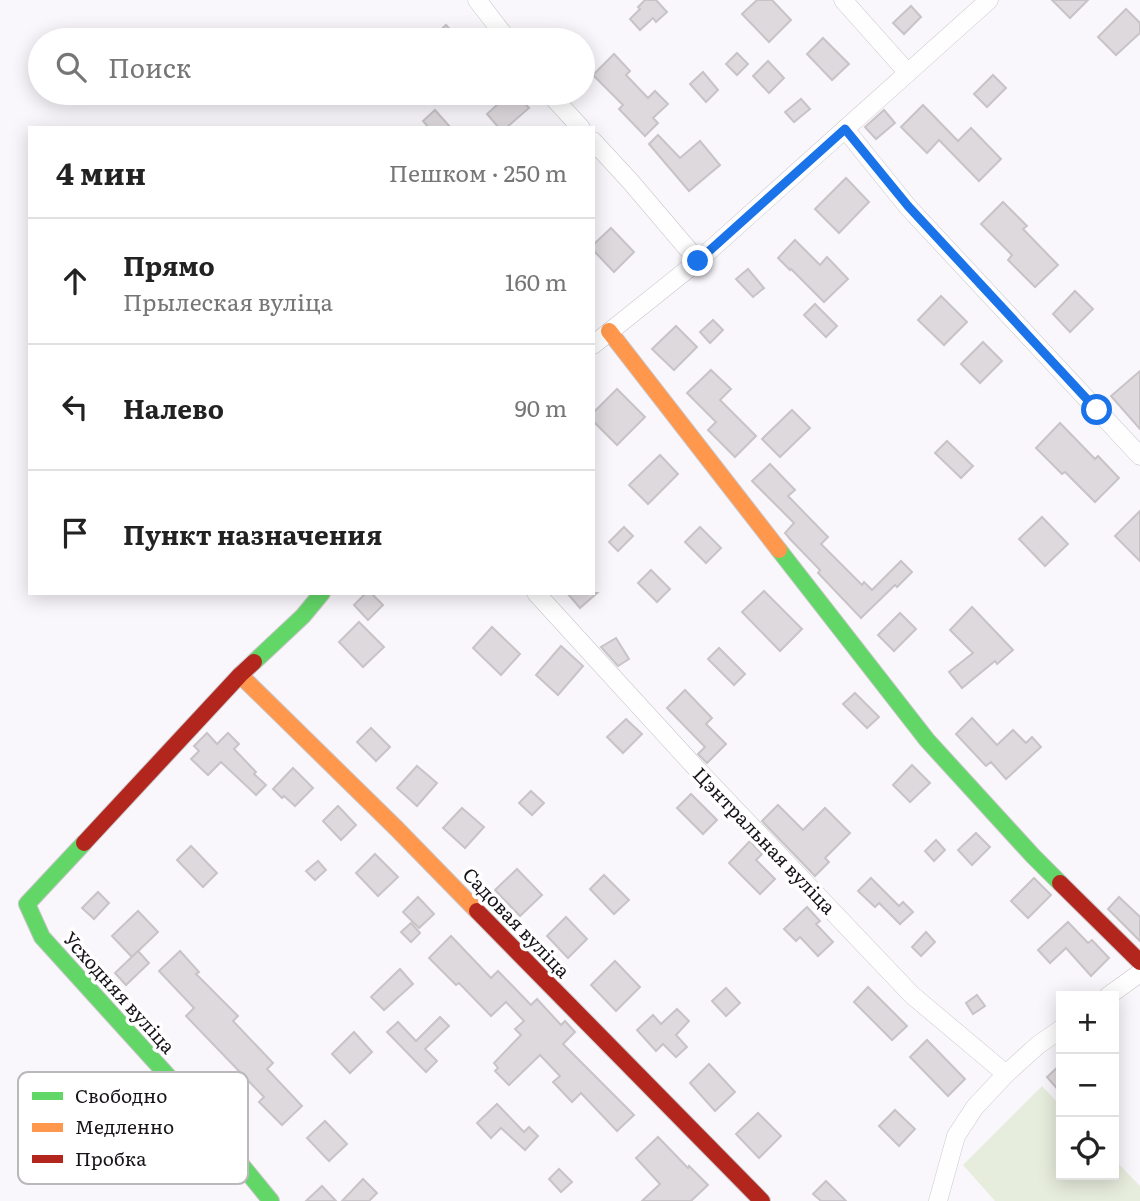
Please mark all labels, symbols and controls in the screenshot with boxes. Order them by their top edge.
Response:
search box [28,28,595,105]
text: Поиск [108,47,191,86]
icon: search [52,48,90,86]
text: 4 мин [56,150,146,194]
text: Пешком · 250 m [389,155,567,189]
text: Прямо [123,245,215,284]
route end [682,245,713,276]
icon: ahead [56,262,94,300]
text: 160 m [505,264,567,298]
text: Прылеская вуліца [123,284,333,318]
icon: left [56,388,94,426]
text: Налево [123,388,224,427]
text: 90 m [515,390,567,424]
route start [1081,394,1112,425]
icon: arrive [56,514,94,552]
text: Пункт назначения [123,514,382,553]
street label: Цэнтральная вуліца [687,760,843,920]
street label: Садовая вуліца [457,860,578,984]
street label: Усходняя вуліца [58,925,183,1060]
map controls [1056,991,1119,1180]
button: + [1056,991,1119,1054]
button: − [1056,1054,1119,1117]
legend [18,1072,248,1184]
text: Свободно [75,1081,167,1109]
text: Медленно [75,1112,174,1140]
button: locate [1056,1117,1119,1180]
text: Пробка [75,1144,147,1172]

